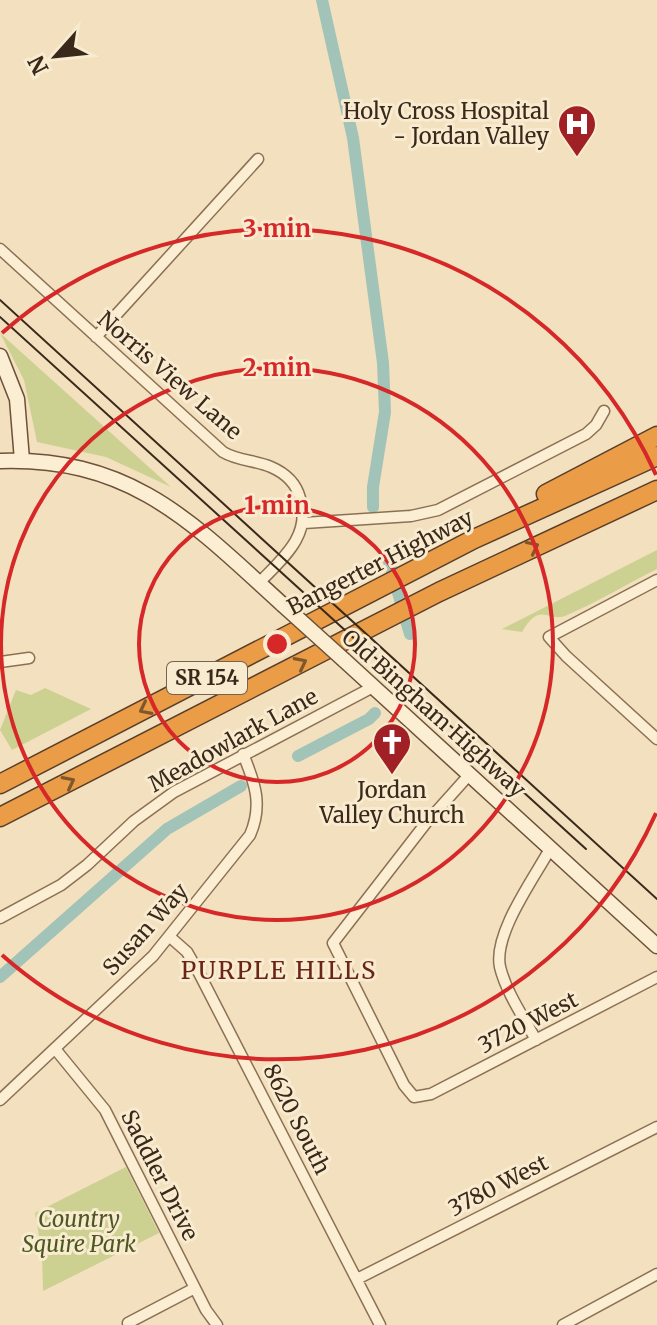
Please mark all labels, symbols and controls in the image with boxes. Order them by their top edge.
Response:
north arrow [16,16,96,96]
text: N [21,50,55,79]
place label: Holy Cross Hospital - Jordan Valley [343,97,549,150]
hospital icon: Holy Cross Hospital - Jordan Valley [556,103,598,158]
text: 3 min [243,213,311,244]
street label: Norris View Lane [92,305,248,445]
text: 2 min [243,352,311,383]
text: 1 min [244,490,310,521]
street label: Bangerter Highway [282,503,478,621]
one-way arrow [525,541,540,557]
street label: Old Bingham Highway [336,623,532,803]
centre of rings [263,630,291,658]
one-way arrow [292,658,307,673]
road number: SR 154 [167,662,247,694]
street label: Meadowlark Lane [144,682,322,798]
one-way arrow [138,700,153,715]
church icon: Jordan Valley Church [371,721,413,776]
one-way arrow [61,776,76,791]
place label: Jordan Valley Church [318,776,465,829]
street label: Susan Way [96,877,194,981]
district label: PURPLE HILLS [181,955,377,986]
street label: 3720 West [474,985,583,1059]
street label: 8620 South [257,1059,337,1179]
street label: Saddler Drive [115,1105,205,1245]
street label: 3780 West [443,1148,553,1222]
park label: Country Squire Park [22,1205,136,1258]

